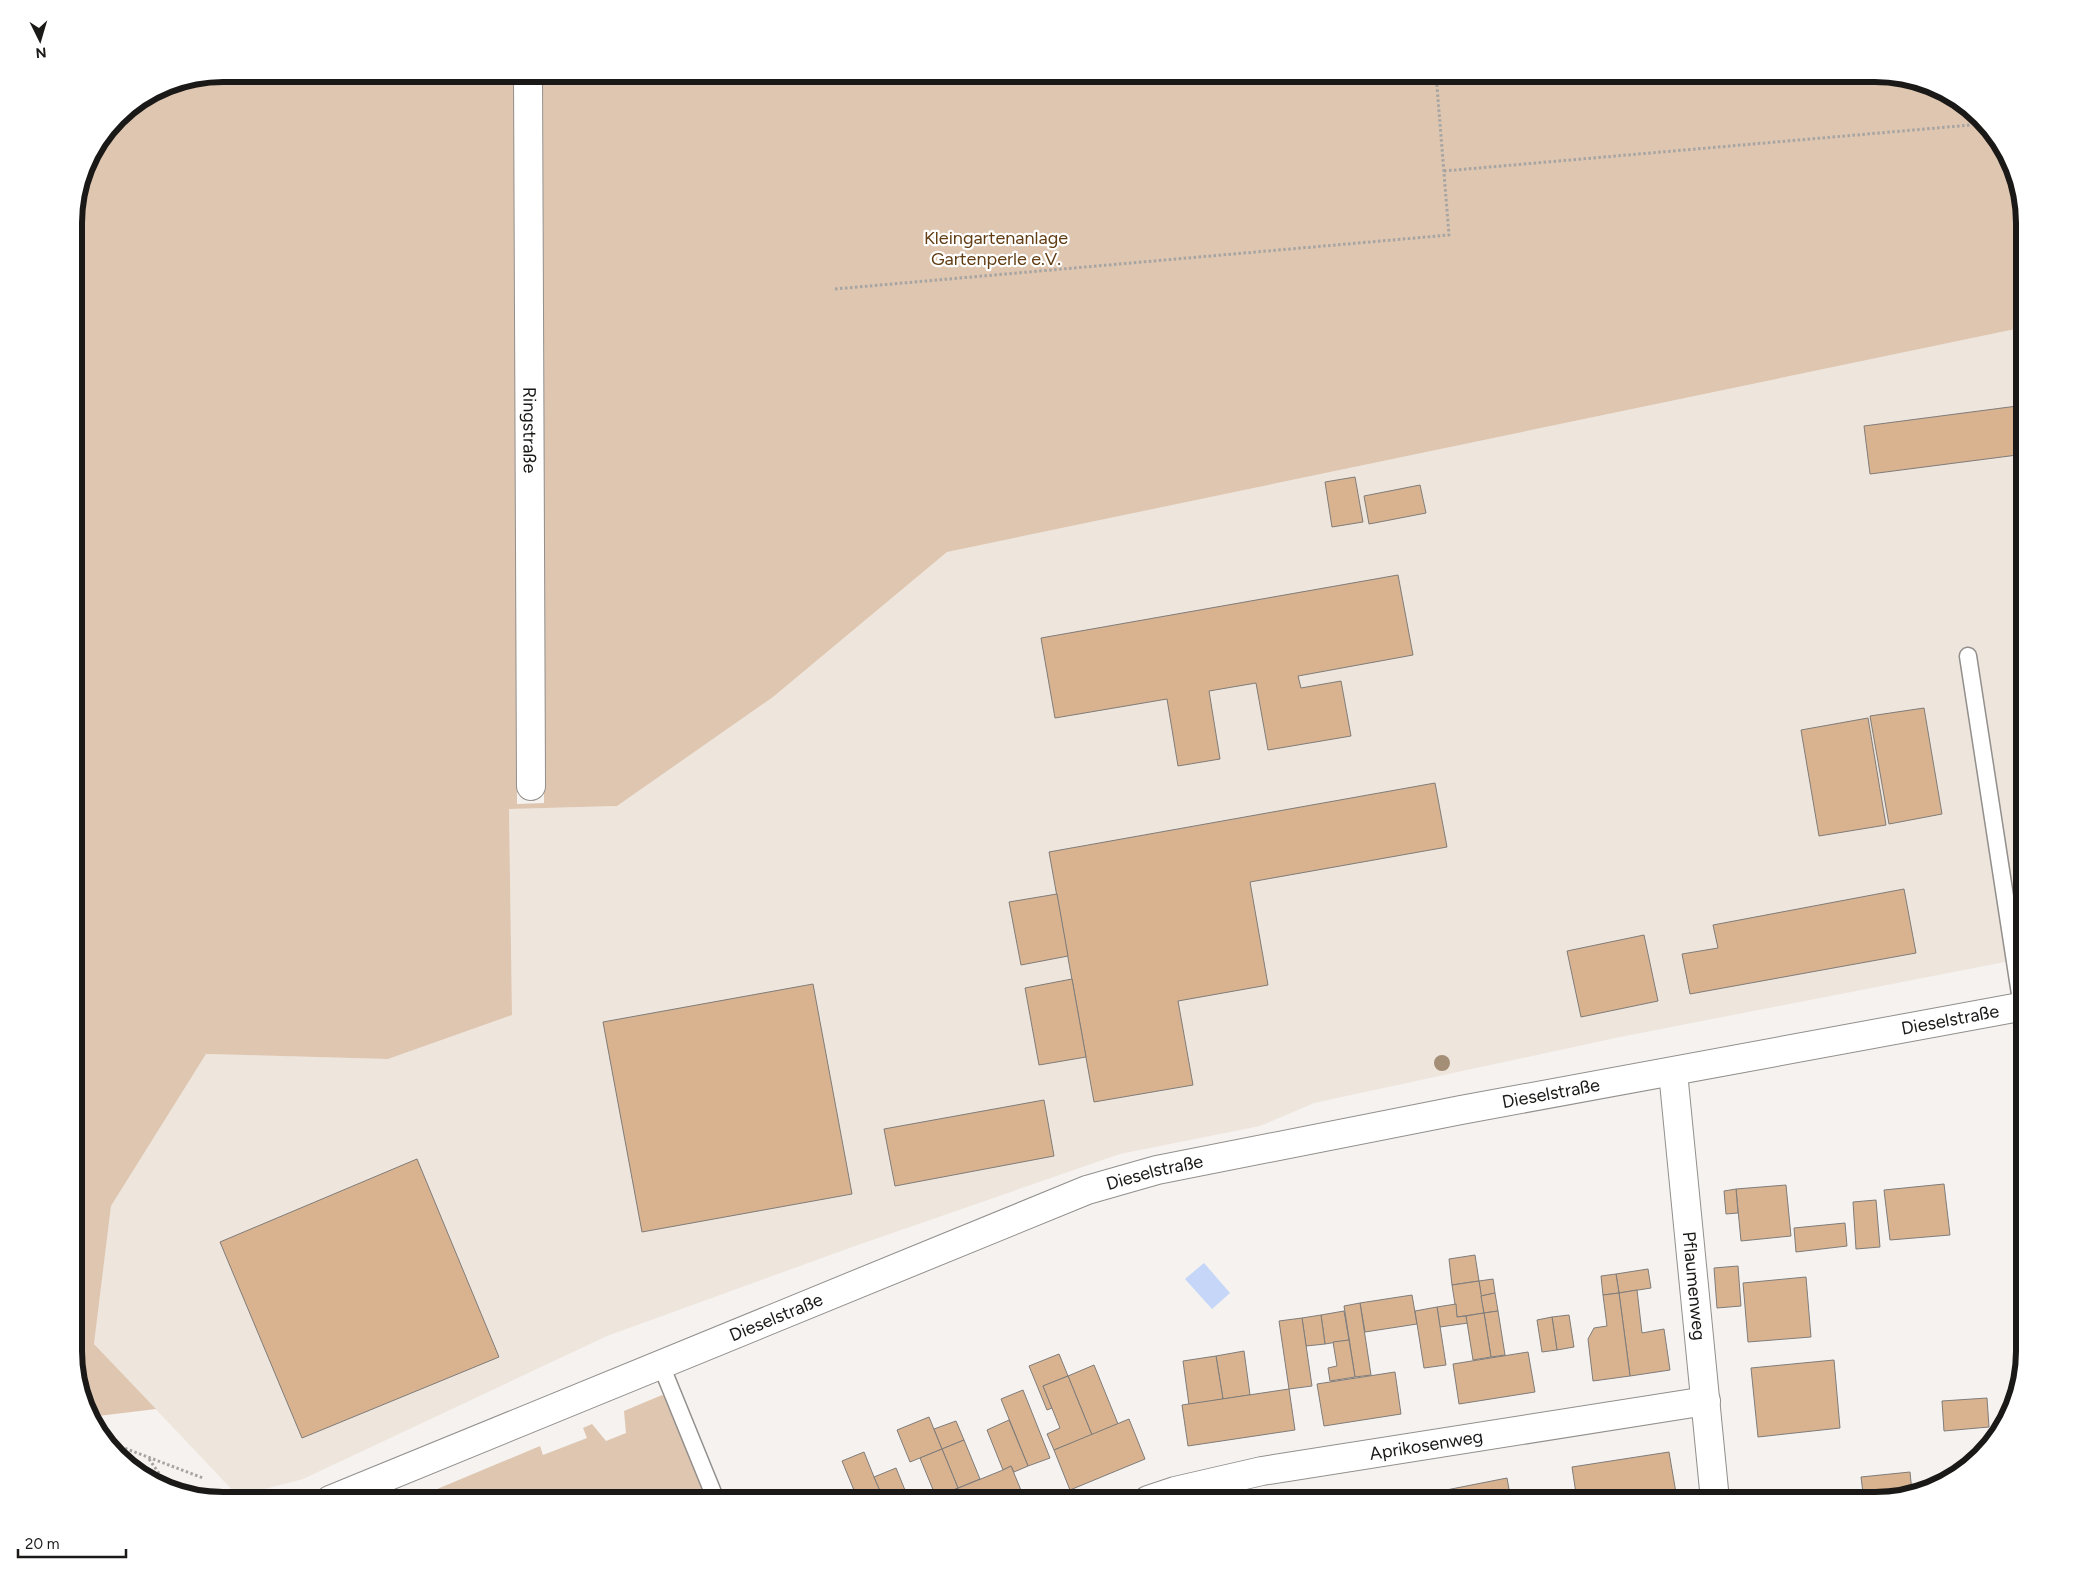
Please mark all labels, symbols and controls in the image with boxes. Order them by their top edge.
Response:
north arrow [15,15,65,65]
text: N [35,44,47,61]
park label: Kleingartenanlage Gartenperle e.V. [924,227,1068,270]
street label: Ringstraße [518,387,541,473]
street label: Dieselstraße [1899,1000,2001,1040]
street label: Dieselstraße [1500,1074,1602,1113]
street label: Dieselstraße [1104,1150,1205,1195]
street label: Pflaumenweg [1678,1230,1710,1342]
street label: Dieselstraße [726,1288,826,1346]
street label: Aprikosenweg [1368,1425,1485,1465]
scale bar [18,1526,125,1558]
text: 20 m [25,1535,59,1553]

